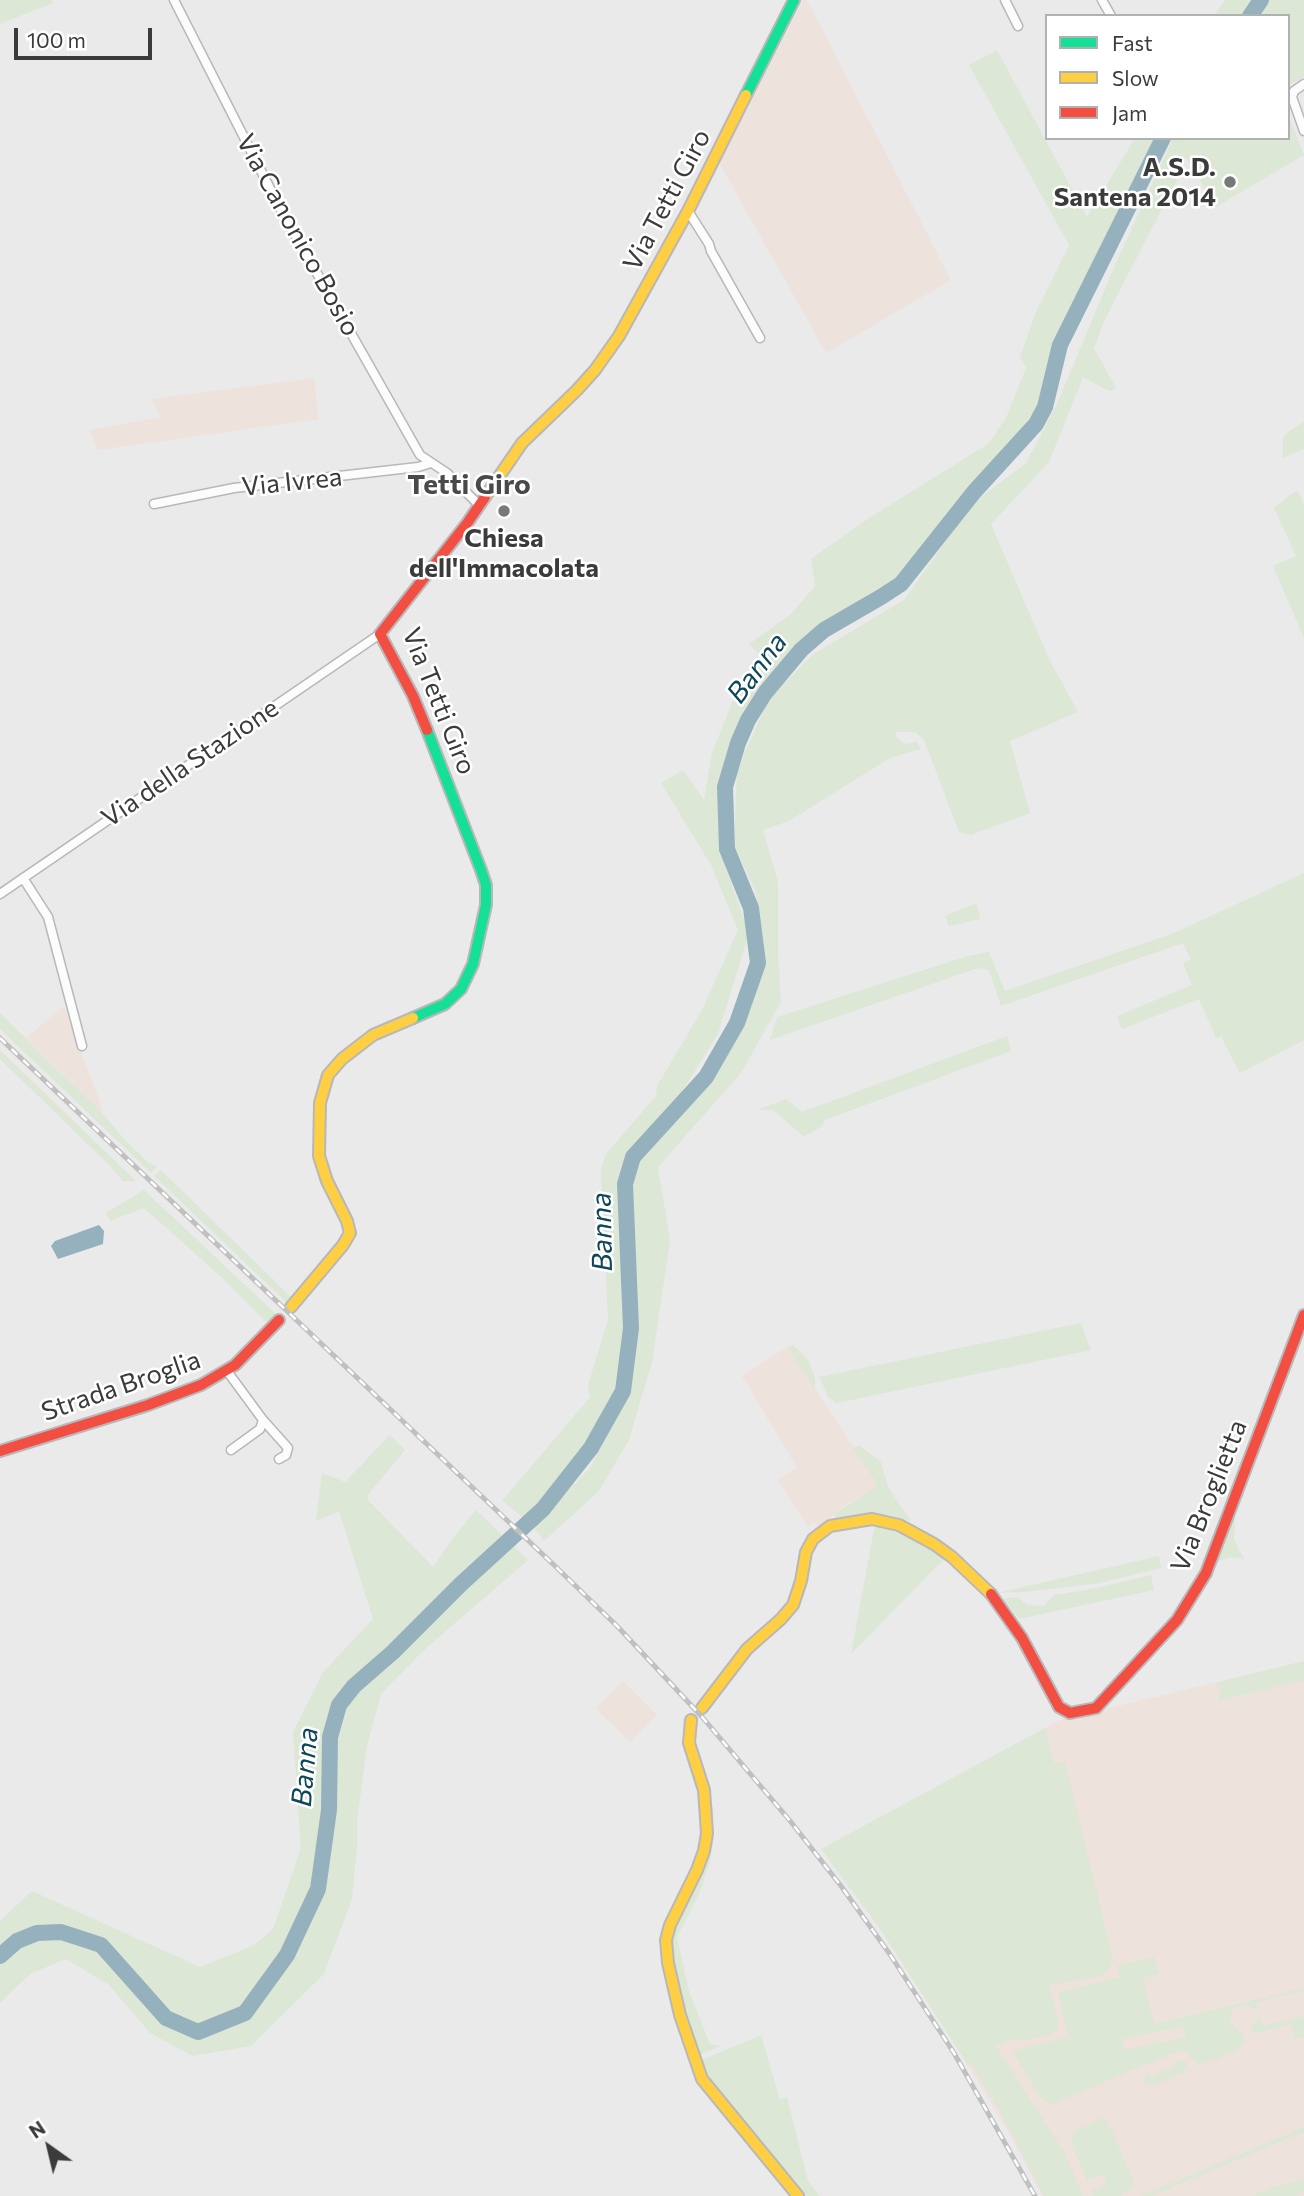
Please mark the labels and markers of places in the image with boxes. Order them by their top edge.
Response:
place label: A.S.D. Santena 2014 [1054,151,1216,212]
marker: A.S.D. Santena 2014 [1222,174,1238,190]
marker: Chiesa dell'Immacolata [496,503,512,519]
place label: Chiesa dell'Immacolata [409,522,599,584]

